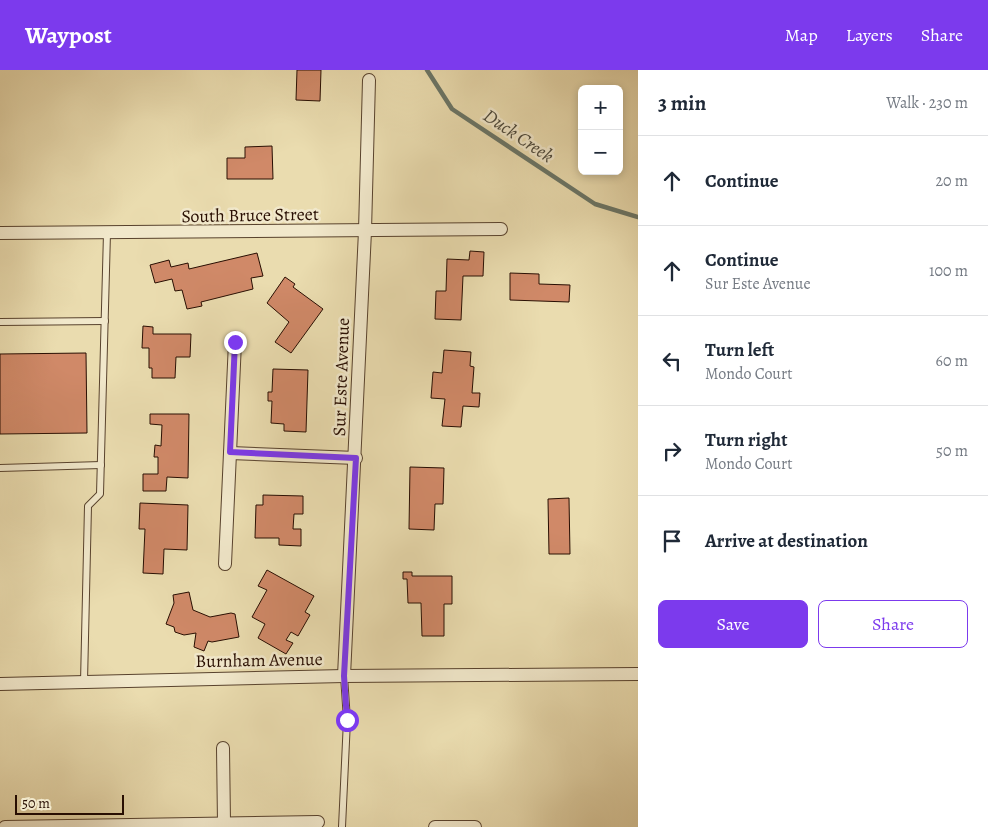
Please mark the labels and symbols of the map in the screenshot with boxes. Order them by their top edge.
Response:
water label: Duck Creek [478,103,559,169]
street label: South Bruce Street [181,202,319,228]
street label: Sur Este Avenue [327,317,355,437]
route end [224,331,247,354]
street label: Burnham Avenue [195,647,323,673]
route start [336,709,359,732]
scale bar [15,792,124,815]

